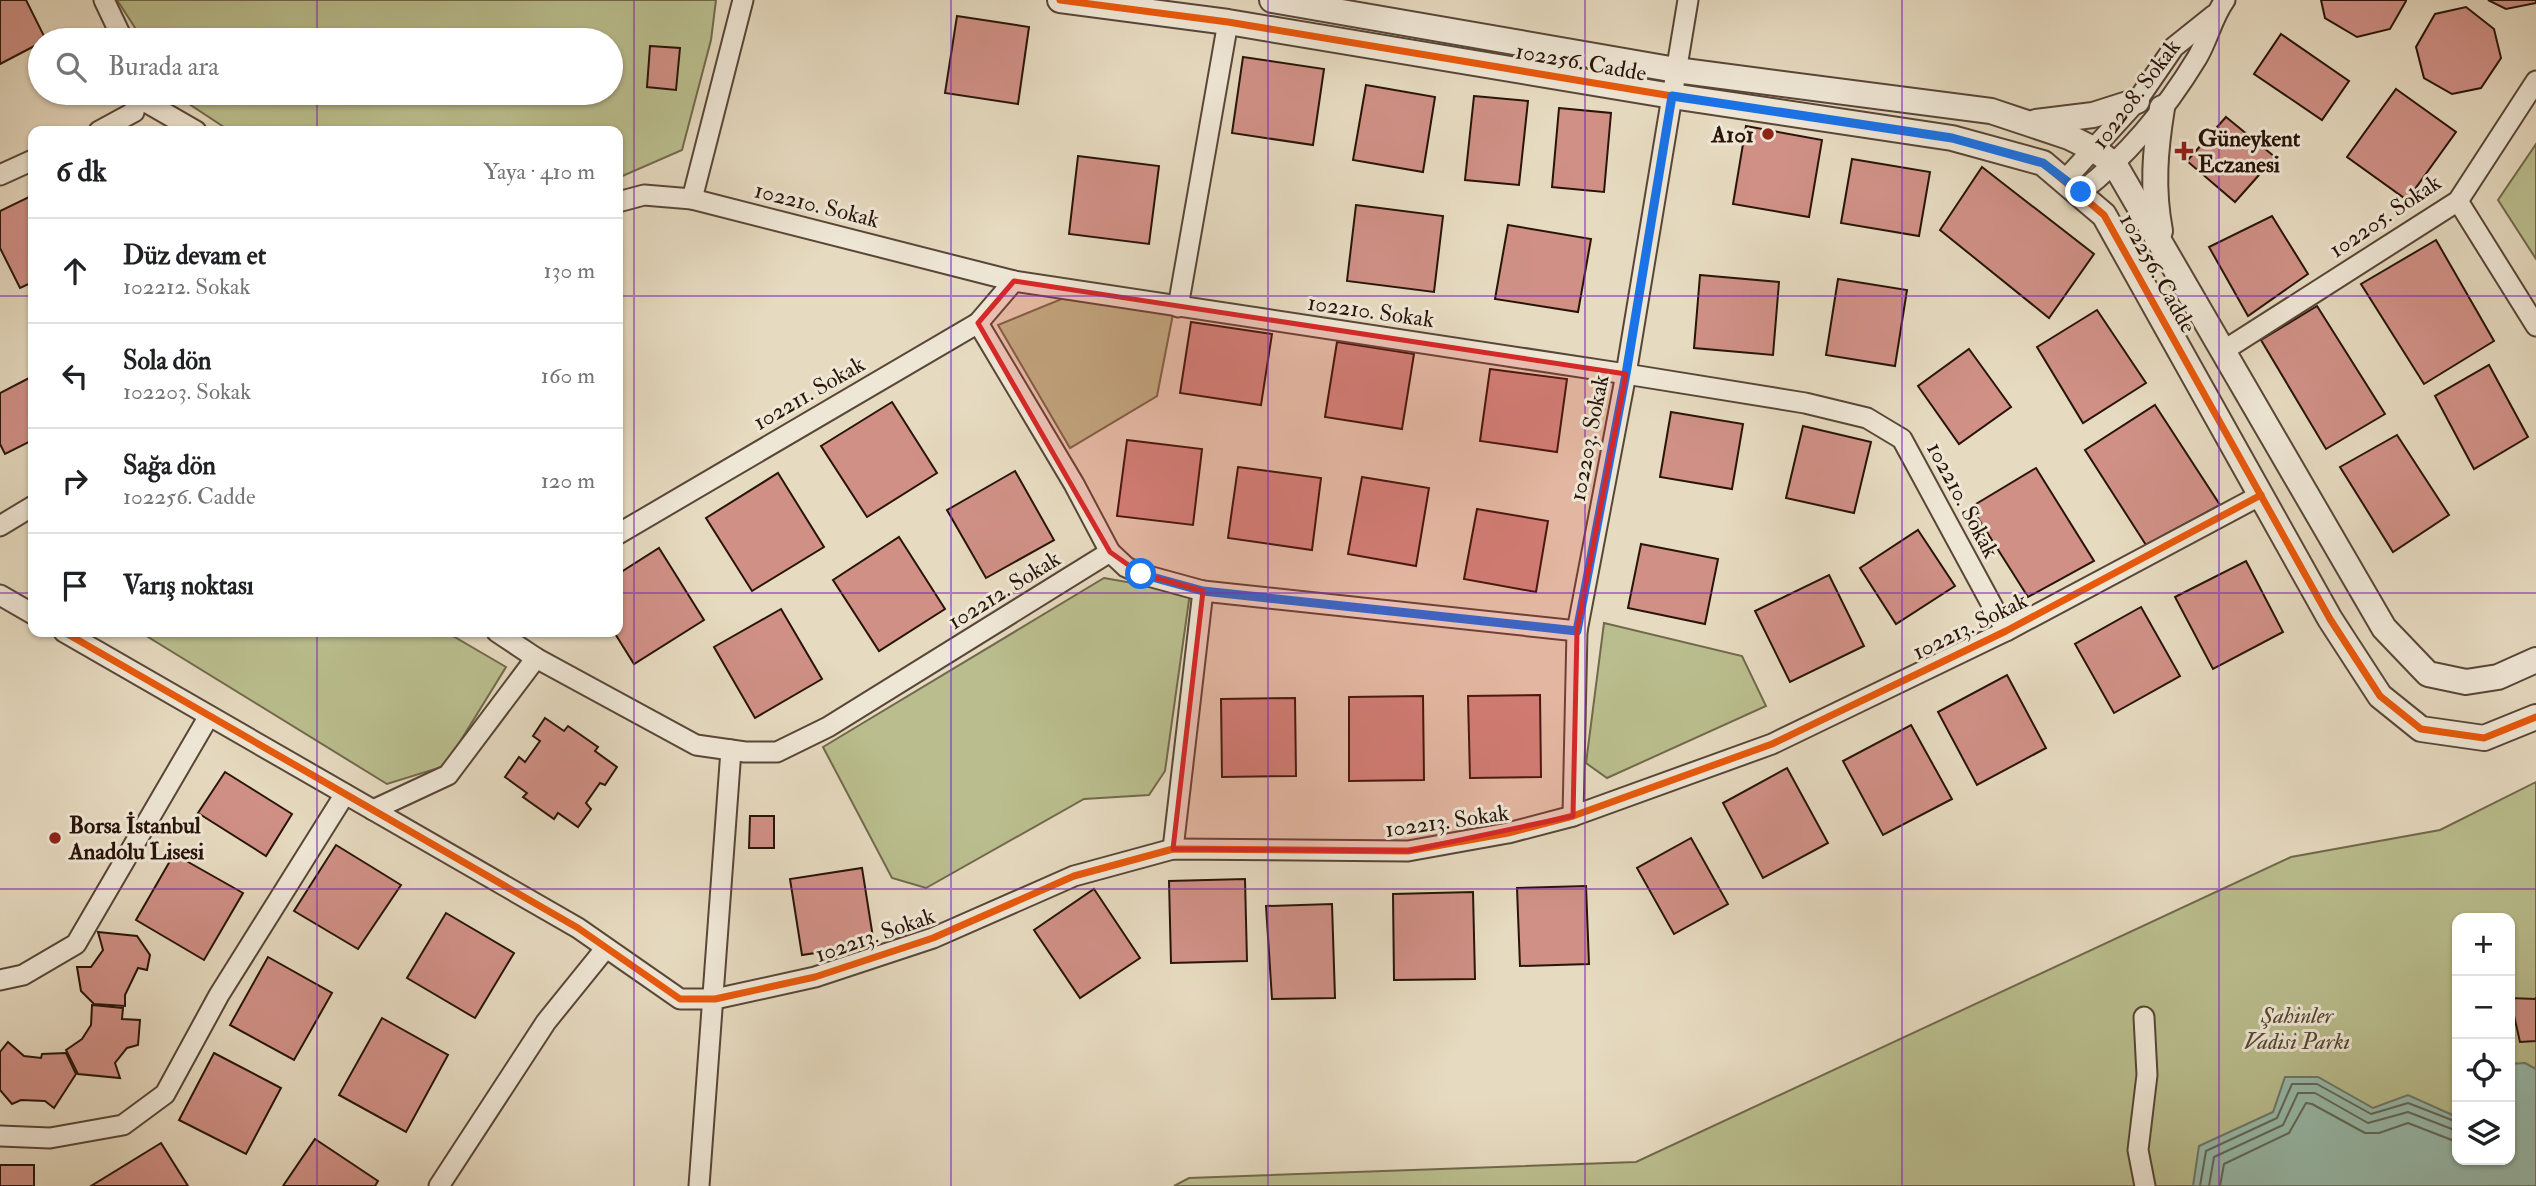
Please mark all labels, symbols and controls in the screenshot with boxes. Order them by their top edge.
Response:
search box [28,28,623,105]
street label: 102208. Sokak [2085,33,2187,155]
street label: 102256. Cadde [1513,36,1649,88]
icon: search [52,48,90,86]
text: Burada ara [108,51,219,83]
place label: A101 [1710,120,1754,149]
place label: Güneykent Eczanesi [2198,124,2301,179]
marker: A101 [1760,126,1776,142]
marker: Güneykent Eczanesi [2176,143,2192,159]
text: 6 dk [56,153,107,190]
text: Yaya · 410 m [483,157,595,186]
street label: 102205. Sokak [2323,168,2447,264]
street label: 102210. Sokak [752,176,882,234]
route end [2065,176,2096,207]
street label: 102256. Cadde [2113,208,2203,338]
text: Düz devam et [123,240,266,272]
icon: ahead [56,252,94,290]
text: 130 m [543,256,595,285]
text: 102212. Sokak [123,272,250,301]
street label: 102210. Sokak [1306,288,1436,334]
text: Sola dön [123,345,211,377]
street label: 102211. Sokak [748,349,870,437]
icon: left [56,357,94,395]
text: 160 m [541,361,595,390]
street label: 102203. Sokak [1563,372,1615,504]
text: 102203. Sokak [123,377,251,406]
street label: 102210. Sokak [1920,437,2006,563]
text: Sağa dön [123,450,216,482]
icon: right [56,462,94,500]
text: 120 m [541,466,595,495]
text: 102256. Cadde [123,482,256,511]
street label: 102212. Sokak [942,544,1066,636]
route start [1125,558,1156,589]
icon: arrive [56,567,94,605]
text: Varış noktası [123,570,254,602]
street label: 102213. Sokak [1908,586,2032,666]
street label: 102213. Sokak [1383,798,1511,844]
place label: Borsa İstanbul Anadolu Lisesi [68,811,204,866]
marker: Borsa İstanbul Anadolu Lisesi [47,830,63,846]
street label: 102213. Sokak [811,901,939,969]
map controls [2452,913,2515,1165]
button: + [2452,913,2515,976]
button: − [2452,976,2515,1039]
park label: Şahinler Vadisi Parkı [2244,1001,2350,1056]
button: locate [2452,1039,2515,1102]
button: layers [2452,1102,2515,1165]

